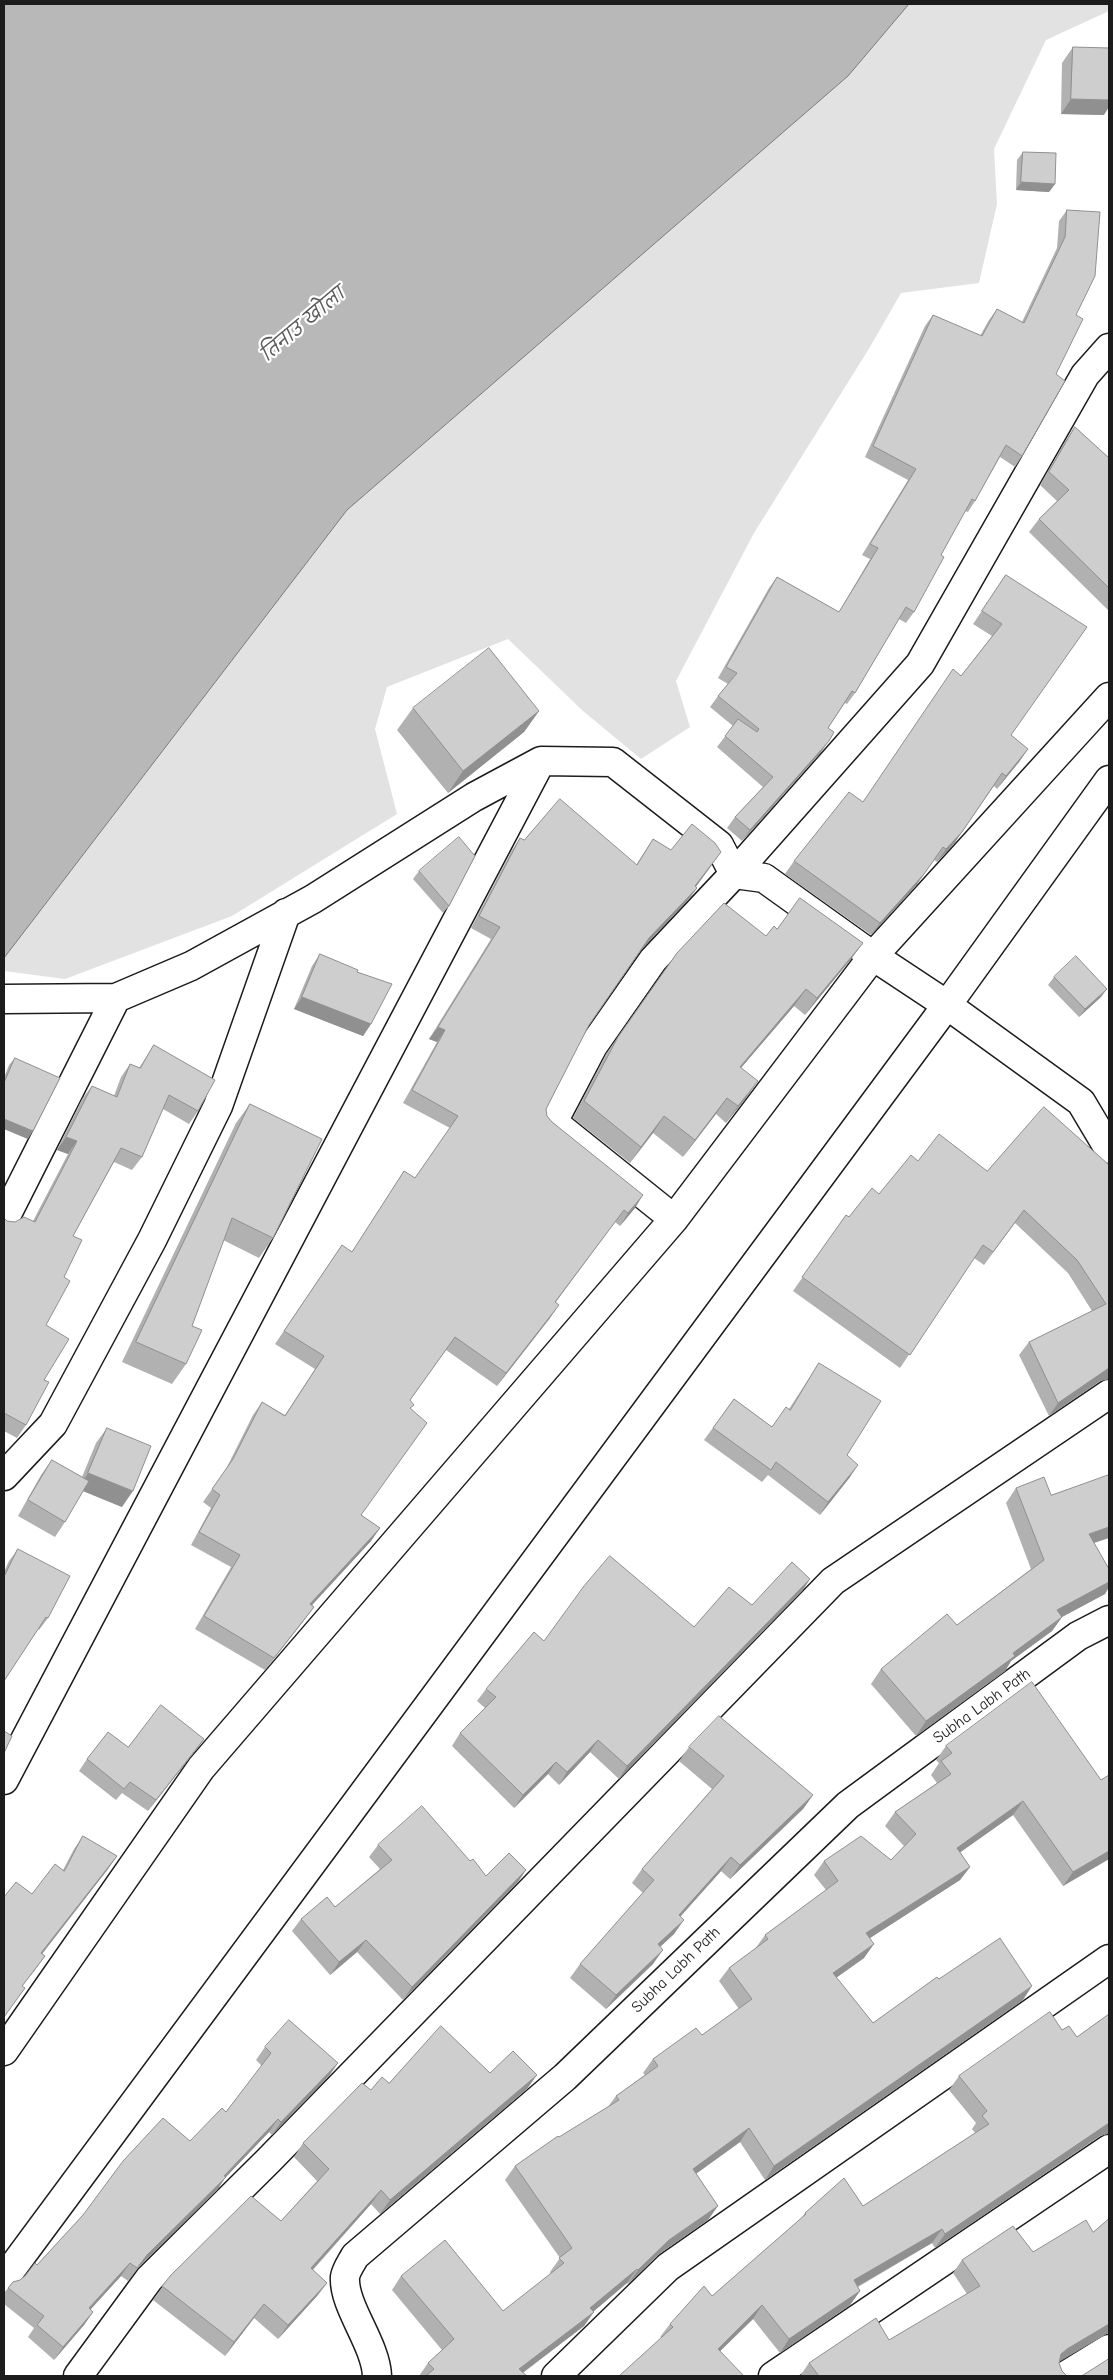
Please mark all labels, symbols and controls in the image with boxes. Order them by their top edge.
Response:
water label: तिनाउ खोला [257,284,349,366]
street label: Subha Labh Path [929,1664,1035,1748]
street label: Subha Labh Path [628,1923,724,2017]

